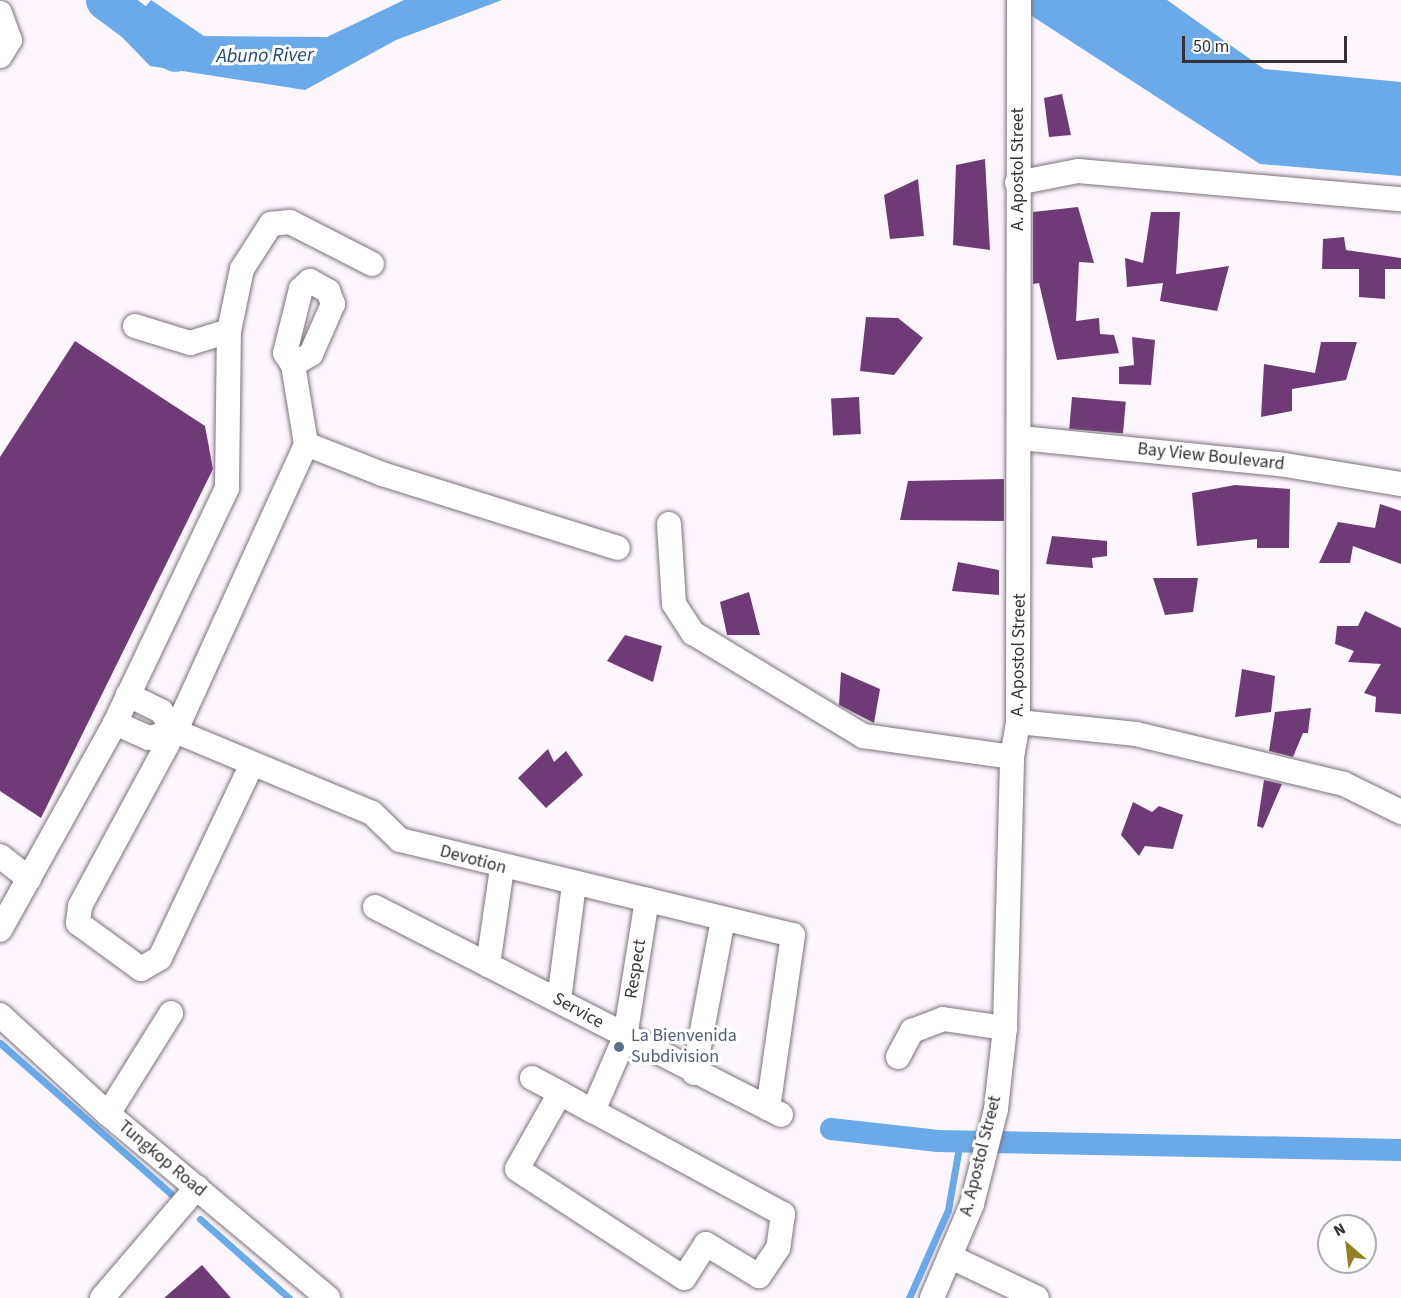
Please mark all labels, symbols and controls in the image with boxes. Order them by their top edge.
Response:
scale bar [1185,24,1350,62]
text: 50 m [1193,34,1229,59]
water label: Abuno River [216,43,314,69]
street label: A. Apostol Street [1007,107,1029,231]
street label: Bay View Boulevard [1136,439,1286,475]
street label: A. Apostol Street [1007,593,1031,717]
street label: Devotion [437,841,509,879]
street label: Respect [621,938,651,1000]
street label: Service [549,988,607,1034]
place label: La Bienvenida Subdivision [631,1026,737,1068]
marker: La Bienvenida Subdivision [612,1040,626,1054]
street label: A. Apostol Street [956,1094,1006,1218]
street label: Tungkop Road [114,1116,210,1202]
north arrow [1317,1214,1377,1274]
text: N [1330,1218,1349,1242]

